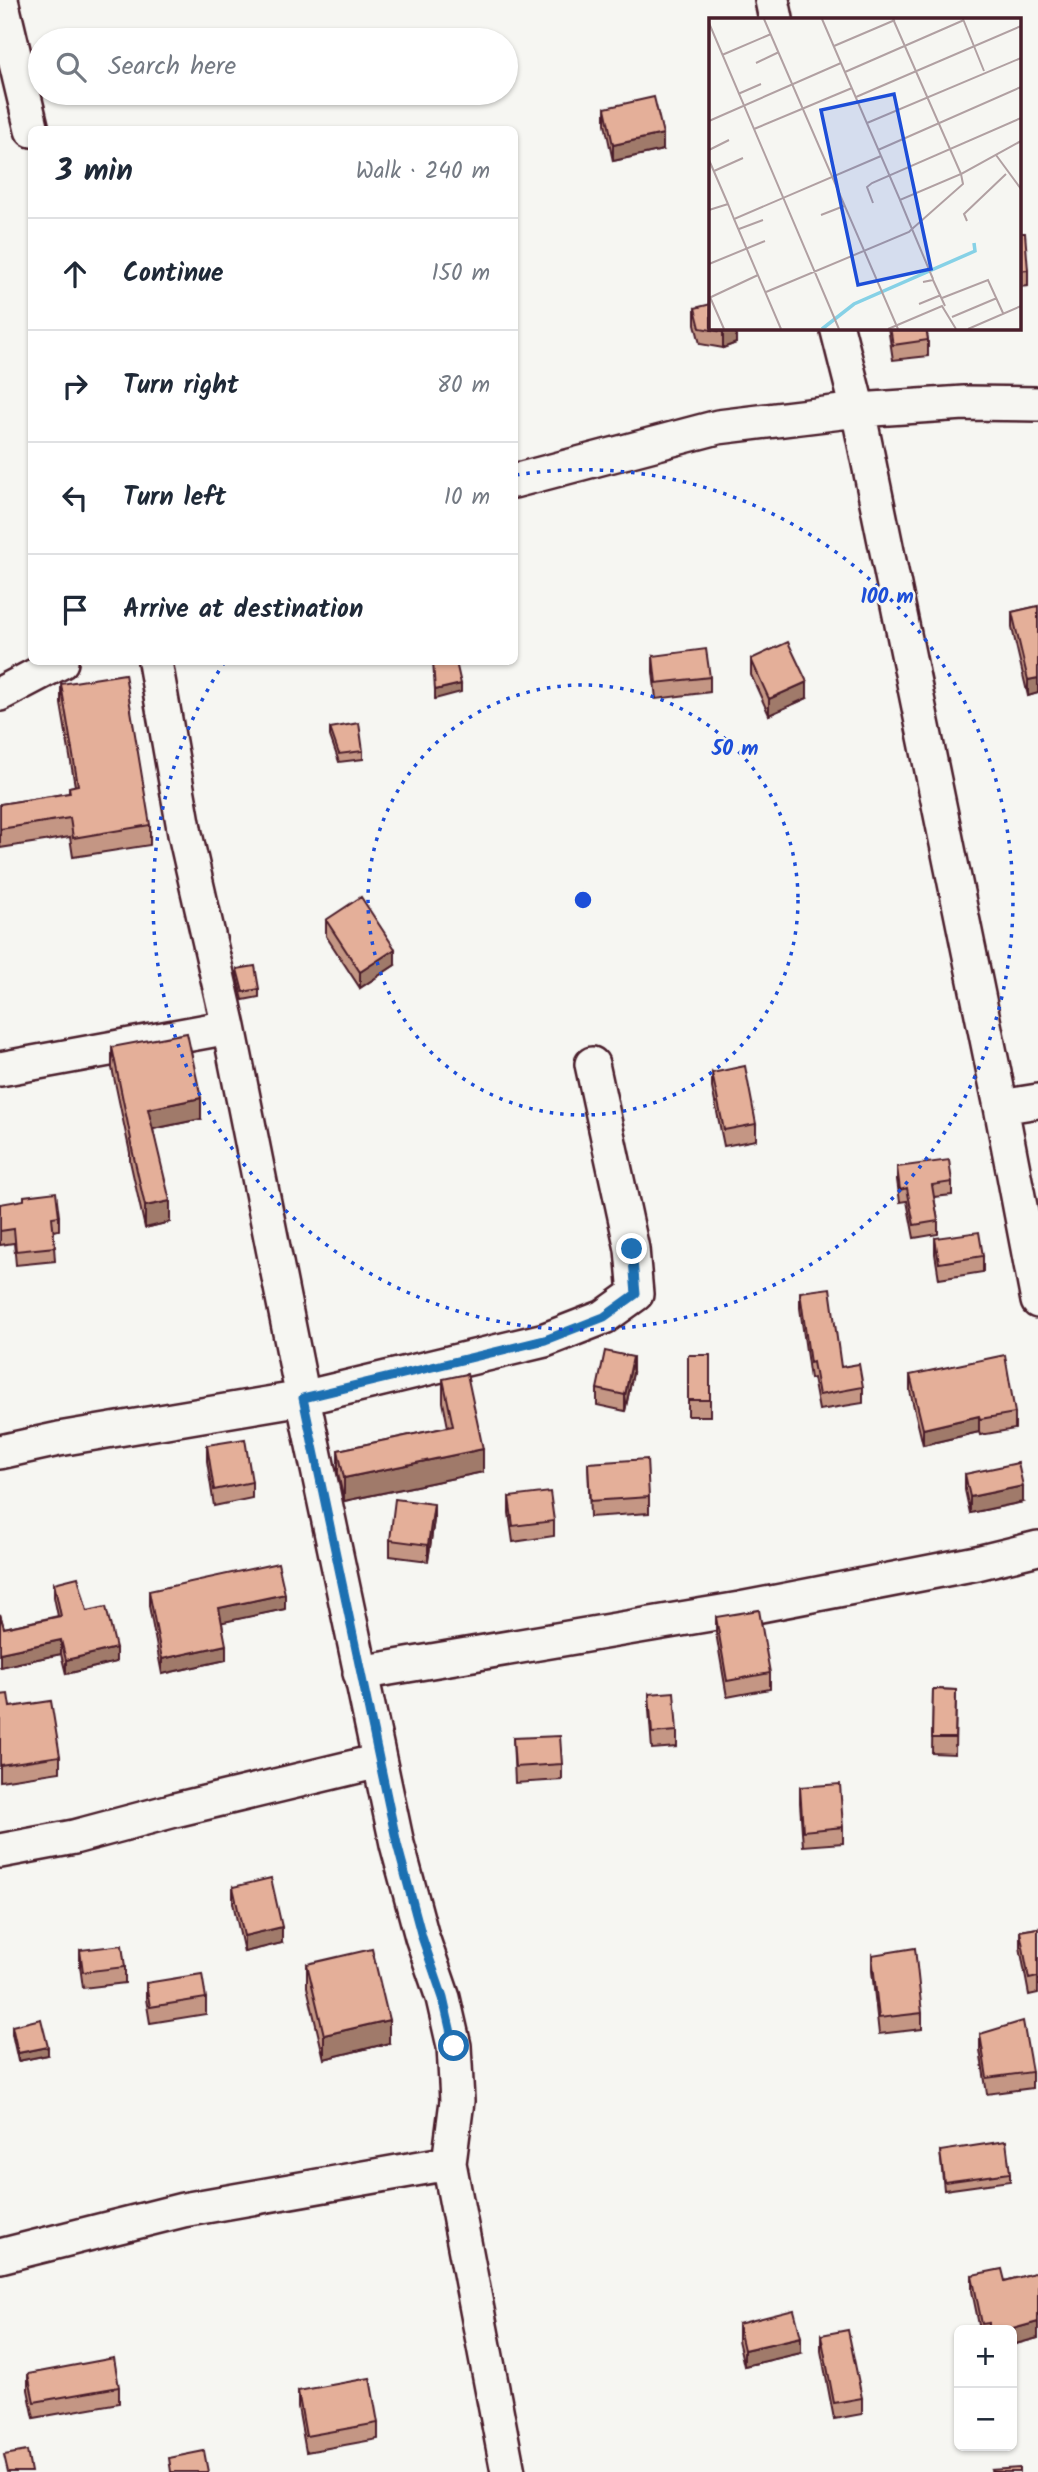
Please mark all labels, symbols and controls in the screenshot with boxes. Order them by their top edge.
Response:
inset map [709,18,1020,329]
search box [28,28,518,105]
text: Search here [108,46,236,88]
icon: search [52,48,90,86]
text: 3 min [56,148,133,196]
text: Walk · 240 m [356,154,490,190]
text: Continue [123,253,224,295]
icon: ahead [56,255,94,293]
text: 150 m [431,256,490,292]
text: Turn right [123,365,239,407]
icon: right [56,367,94,405]
text: 80 m [437,368,490,404]
text: Turn left [123,477,226,519]
icon: left [56,479,94,517]
text: 10 m [444,480,490,516]
text: 100 m [860,581,914,614]
text: Arrive at destination [123,589,363,631]
icon: arrive [56,591,94,629]
text: 50 m [711,733,758,766]
centre of rings [571,888,595,912]
route end [616,1233,647,1264]
route start [438,2030,469,2061]
map controls [954,2325,1017,2451]
button: + [954,2325,1017,2388]
button: − [954,2388,1017,2451]

